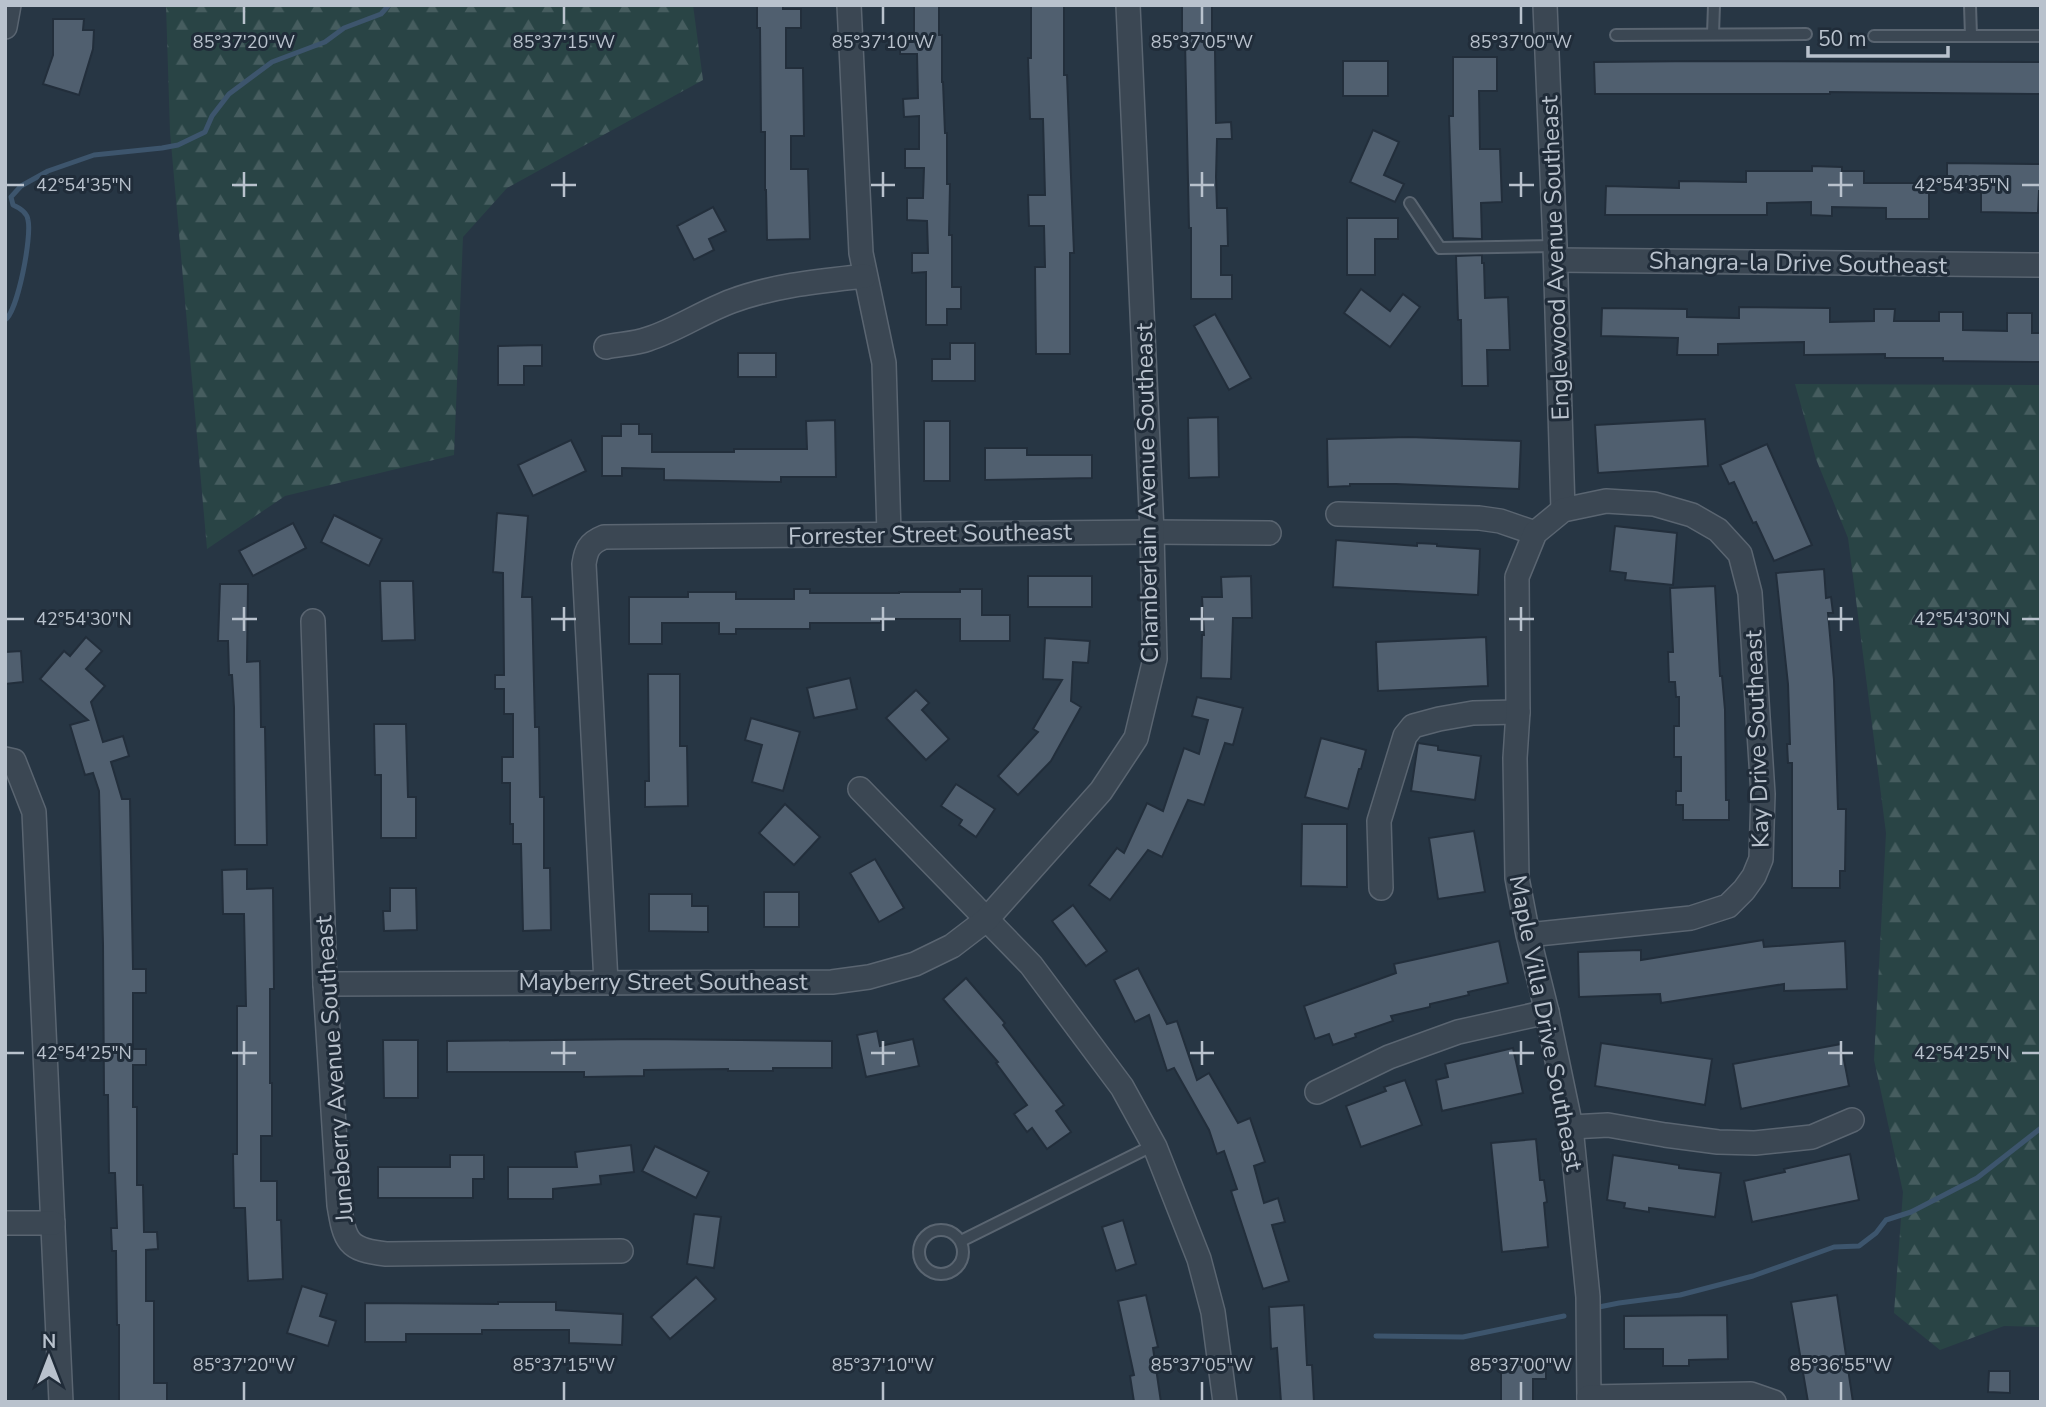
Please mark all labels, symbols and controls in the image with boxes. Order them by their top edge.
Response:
scale bar [1808,14,1948,58]
text: 50 m [1818,25,1867,53]
text: 85°37'20"W [193,30,295,54]
text: 85°37'15"W [513,30,615,54]
text: 85°37'10"W [832,30,934,54]
text: 85°37'05"W [1151,30,1253,54]
text: 85°37'00"W [1470,30,1572,54]
street label: Englewood Avenue Southeast [1533,94,1577,421]
text: 42°54'35"N [36,173,132,197]
text: 42°54'35"N [1914,173,2010,197]
street label: Shangra-la Drive Southeast [1649,244,1948,282]
street label: Chamberlain Avenue Southeast [1128,322,1166,663]
street label: Forrester Street Southeast [788,516,1073,552]
text: 42°54'30"N [36,607,132,631]
text: 42°54'30"N [1914,607,2010,631]
street label: Kay Drive Southeast [1737,629,1777,849]
street label: Maple Villa Drive Southeast [1502,873,1590,1174]
street label: Juneberry Avenue Southeast [307,914,361,1225]
street label: Mayberry Street Southeast [518,966,808,998]
text: 42°54'25"N [36,1041,132,1065]
text: 42°54'25"N [1914,1041,2010,1065]
north arrow [14,1323,84,1393]
text: N [42,1329,56,1355]
text: 85°37'20"W [193,1353,295,1377]
text: 85°37'15"W [513,1353,615,1377]
text: 85°37'10"W [832,1353,934,1377]
text: 85°37'05"W [1151,1353,1253,1377]
text: 85°37'00"W [1470,1353,1572,1377]
text: 85°36'55"W [1790,1353,1892,1377]

